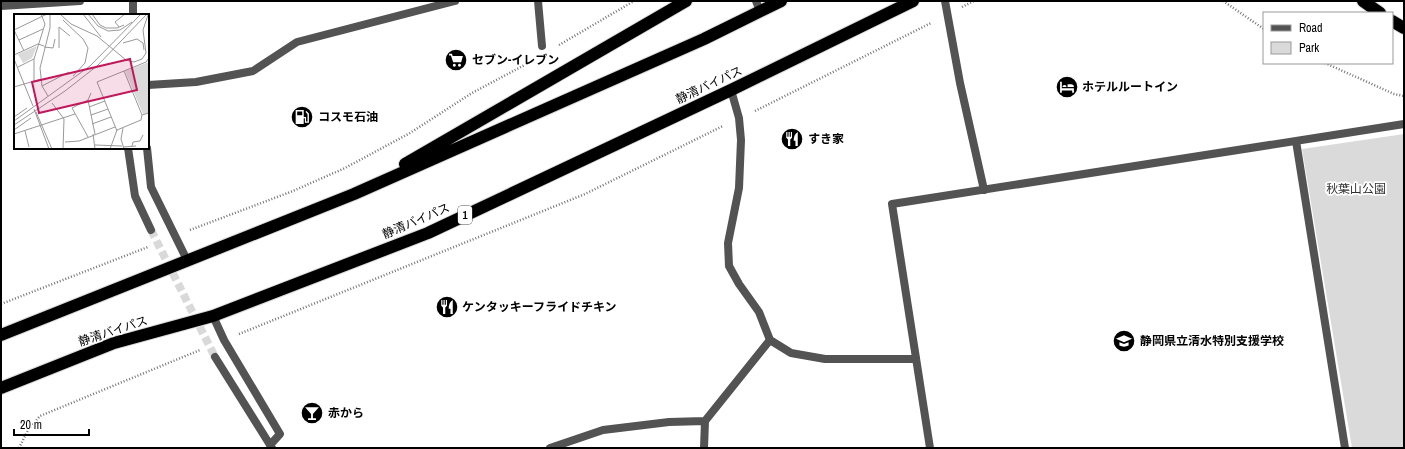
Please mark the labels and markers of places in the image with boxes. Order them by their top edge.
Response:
supermarket icon: セブン-イレブン [443,47,469,73]
place label: セブン-イレブン [472,52,559,68]
hotel icon: ホテルルートイン [1054,74,1080,100]
place label: ホテルルートイン [1082,79,1178,95]
fuel station icon: コスモ石油 [289,104,315,130]
place label: コスモ石油 [318,109,378,125]
restaurant icon: すき家 [779,126,805,152]
place label: すき家 [808,131,844,147]
restaurant icon: ケンタッキーフライドチキン [434,294,460,320]
place label: ケンタッキーフライドチキン [462,299,617,315]
school or university icon: 静岡県立清水特別支援学校 [1111,328,1137,354]
place label: 静岡県立清水特別支援学校 [1140,333,1284,349]
bar icon: 赤から [299,400,325,426]
place label: 赤から [328,405,364,421]

